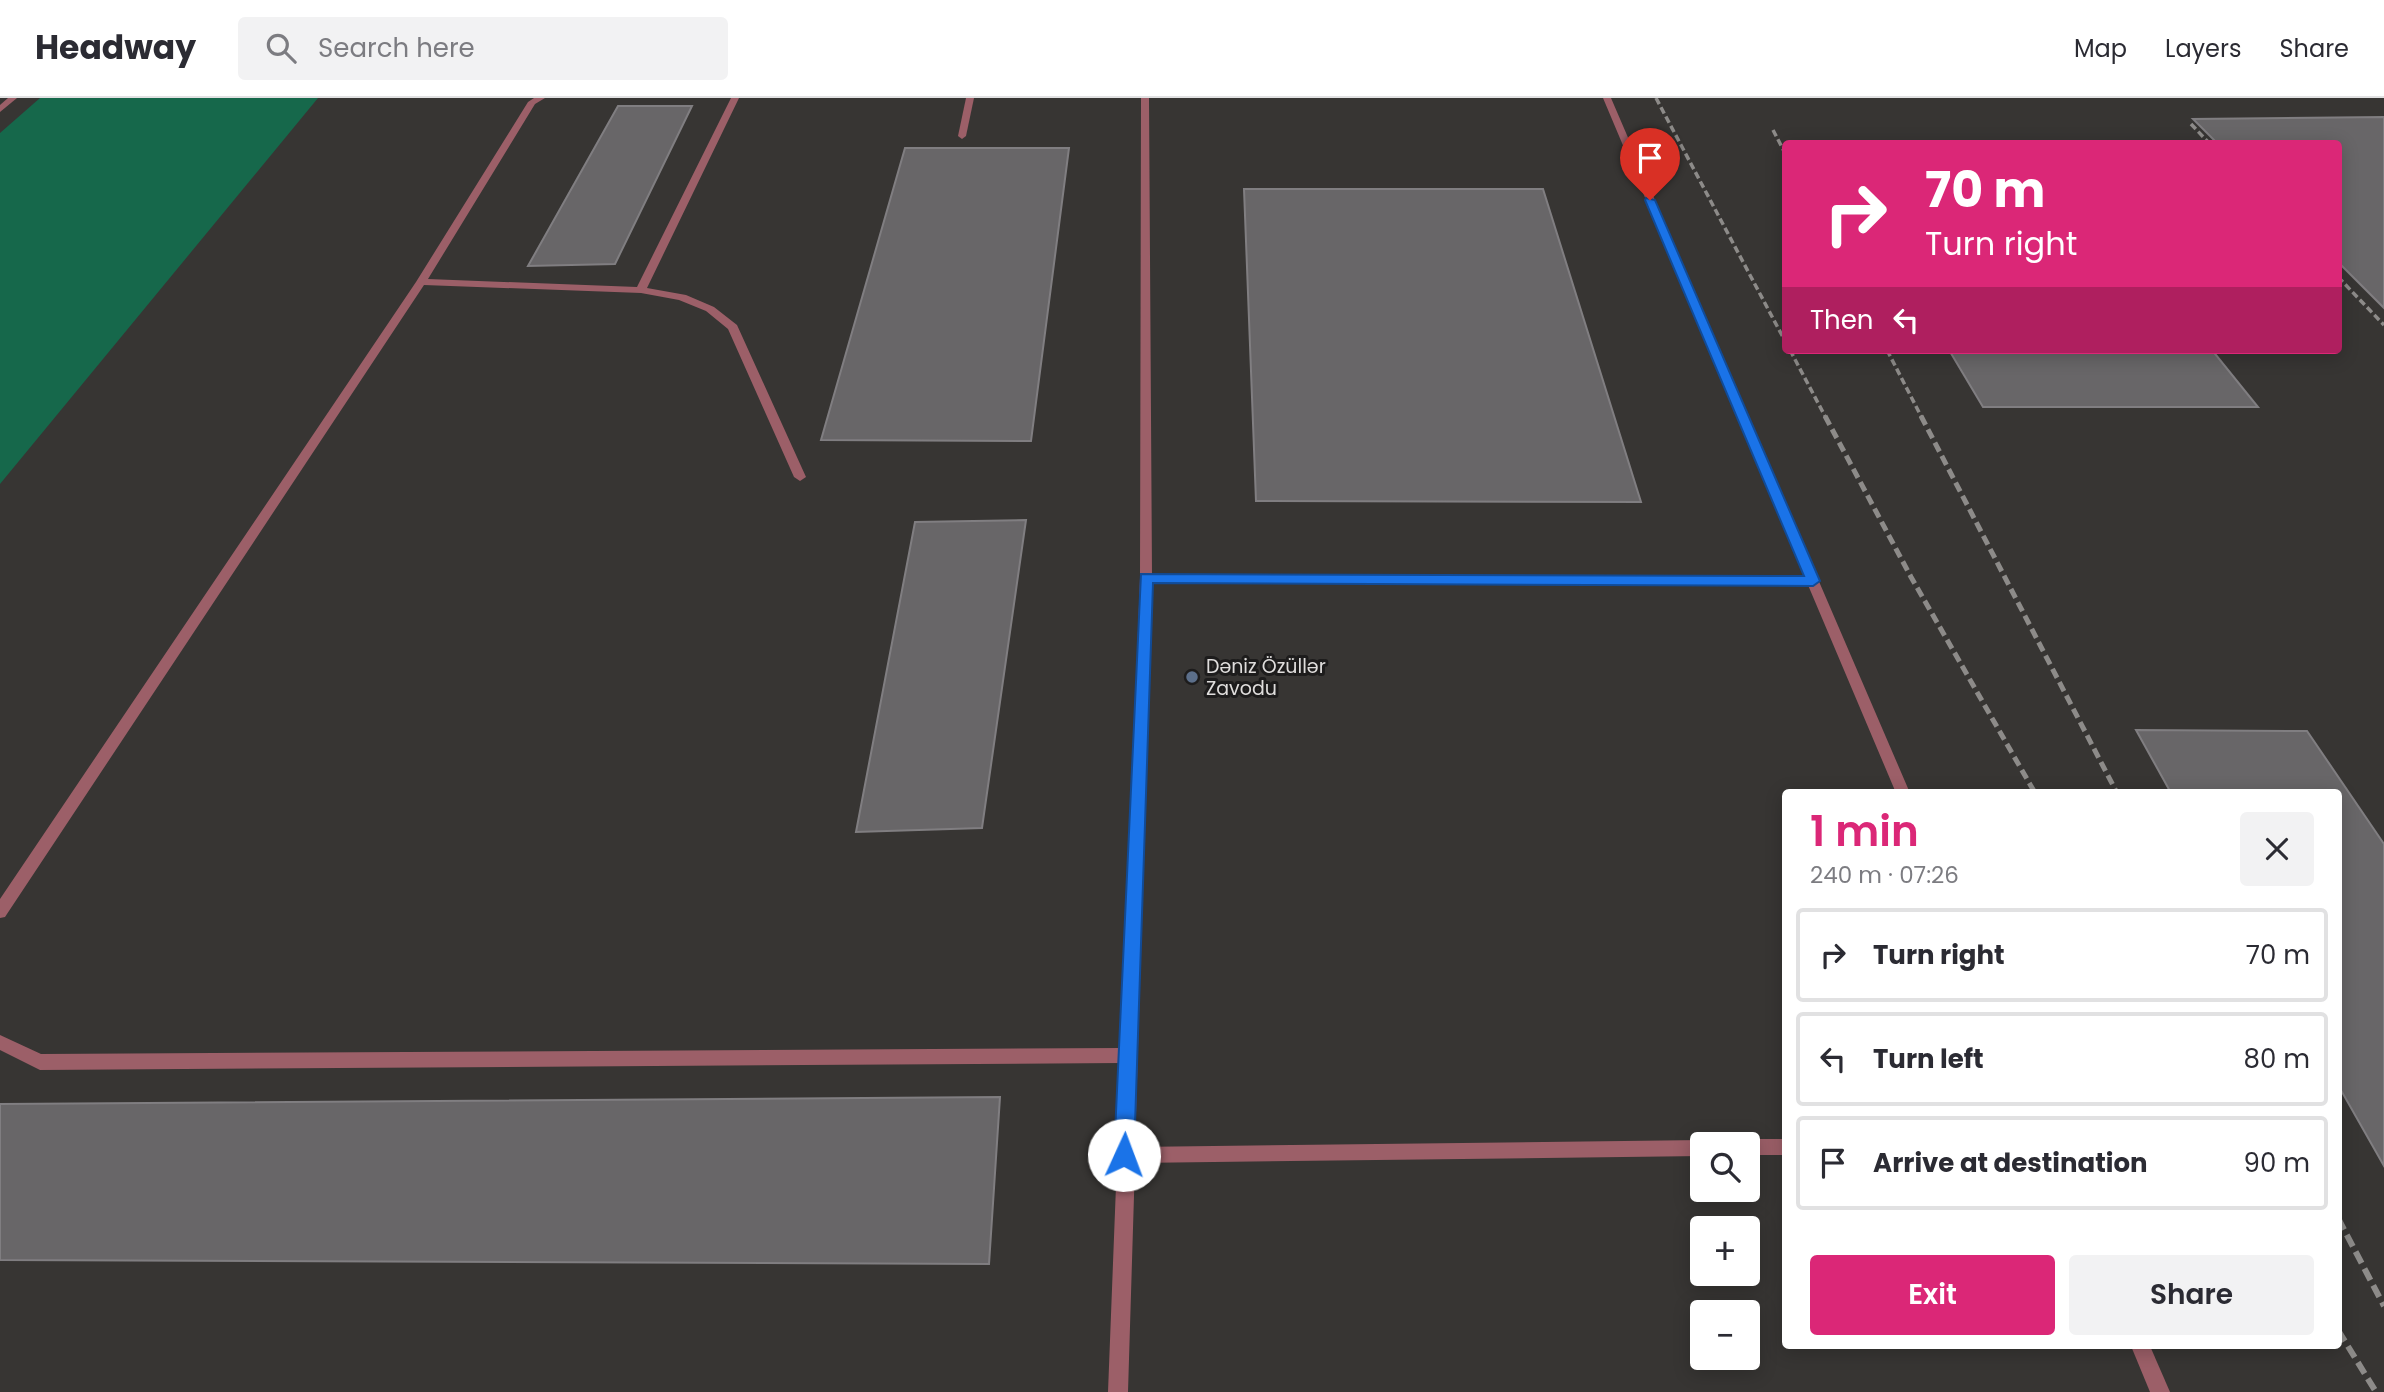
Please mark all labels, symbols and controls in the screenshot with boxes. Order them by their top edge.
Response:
search box [238,17,728,80]
text: Headway [35,24,196,71]
icon: search [262,29,300,67]
text: Search here [318,30,475,66]
text: Map [2074,32,2127,65]
text: Layers [2165,32,2241,65]
text: Share [2279,32,2349,65]
pin [1620,128,1680,200]
icon: arrive [1631,139,1669,177]
text: 70 m [1925,156,2045,224]
icon: right [1810,168,1901,259]
text: Turn right [1925,221,2077,266]
icon: left [1887,301,1925,339]
text: Then [1810,302,1873,338]
place label: Dəniz Özüllər Zavodu [1206,653,1326,702]
marker: Dəniz Özüllər Zavodu [1184,669,1200,685]
text: 1 min [1810,802,1919,861]
button: close [2240,812,2314,886]
text: 240 m · 07:26 [1810,859,1959,891]
icon: right [1814,936,1852,974]
text: Turn right [1873,937,2005,973]
text: 70 m [2246,937,2310,973]
icon: left [1814,1040,1852,1078]
text: Turn left [1873,1041,1984,1077]
text: 80 m [2244,1041,2310,1077]
position arrow [1087,1118,1161,1192]
map controls [1690,1132,1760,1370]
button: search [1690,1132,1760,1202]
icon: arrive [1814,1144,1852,1182]
text: Arrive at destination [1873,1145,2148,1181]
text: 90 m [2244,1145,2310,1181]
button: + [1690,1216,1760,1286]
button: Exit [1810,1255,2055,1335]
button: Share [2069,1255,2314,1335]
button: − [1690,1300,1760,1370]

